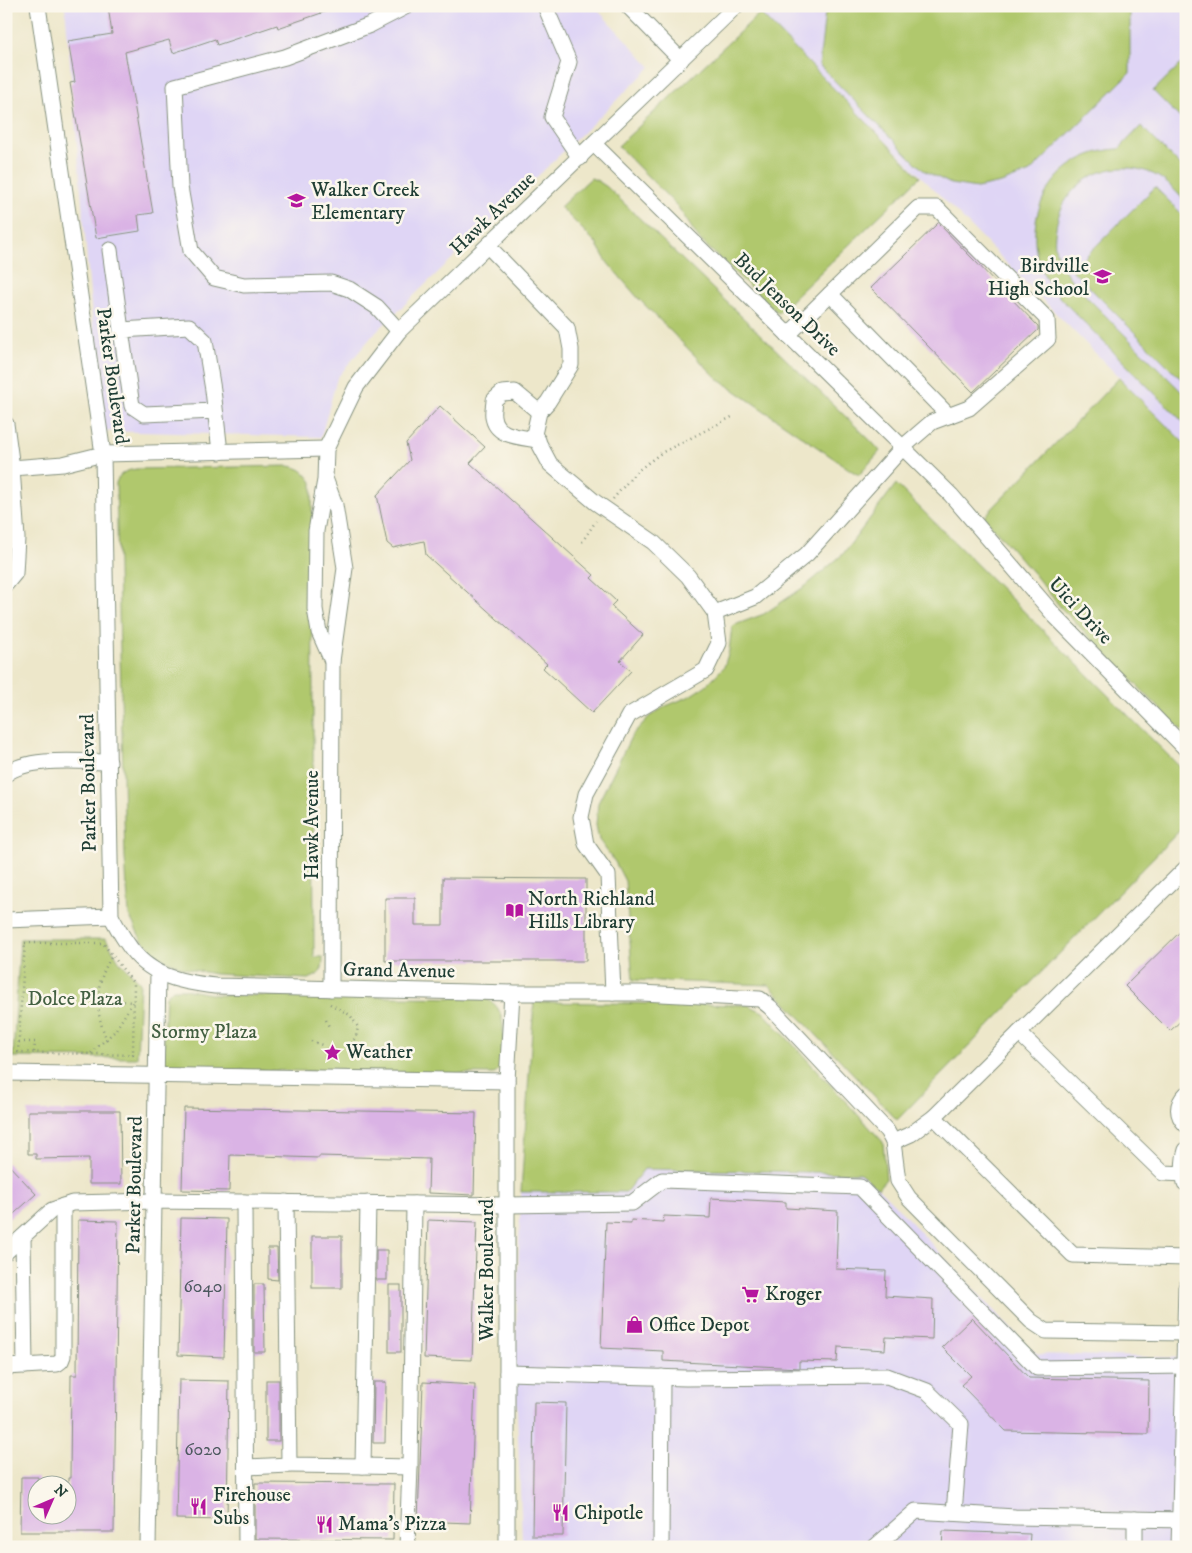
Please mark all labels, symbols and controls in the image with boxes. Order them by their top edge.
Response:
street label: Hawk Avenue [445,167,541,261]
place label: Walker Creek Elementary [310,178,420,226]
school or university icon: Walker Creek Elementary [287,191,307,211]
street label: Bud Jenson Drive [728,248,846,362]
place label: Birdville High School [988,254,1089,302]
school or university icon: Birdville High School [1093,267,1113,287]
street label: Parker Boulevard [90,306,134,446]
street label: Uici Drive [1043,572,1117,650]
street label: Parker Boulevard [75,714,103,852]
street label: Hawk Avenue [300,770,325,880]
place label: North Richland Hills Library [528,887,655,935]
library icon: North Richland Hills Library [504,901,524,921]
street label: Grand Avenue [343,958,455,984]
park label: Dolce Plaza [28,987,123,1012]
park label: Stormy Plaza [151,1020,257,1045]
place label: Weather [345,1040,413,1065]
place icon: Weather [322,1042,342,1062]
street label: Parker Boulevard [121,1116,149,1254]
street label: Walker Boulevard [475,1199,500,1342]
house number: 6040 [183,1276,223,1298]
place label: Kroger [765,1282,822,1307]
supermarket icon: Kroger [741,1284,761,1304]
place label: Office Depot [649,1313,749,1338]
shop icon: Office Depot [625,1315,645,1335]
house number: 6020 [184,1439,222,1461]
north arrow [28,1476,78,1526]
text: N [50,1481,71,1502]
place label: Firehouse Subs [213,1483,291,1531]
restaurant icon: Firehouse Subs [189,1497,209,1517]
place label: Chipotle [574,1501,643,1526]
restaurant icon: Chipotle [550,1503,570,1523]
place label: Mama’s Pizza [338,1512,447,1537]
restaurant icon: Mama’s Pizza [314,1514,334,1534]

